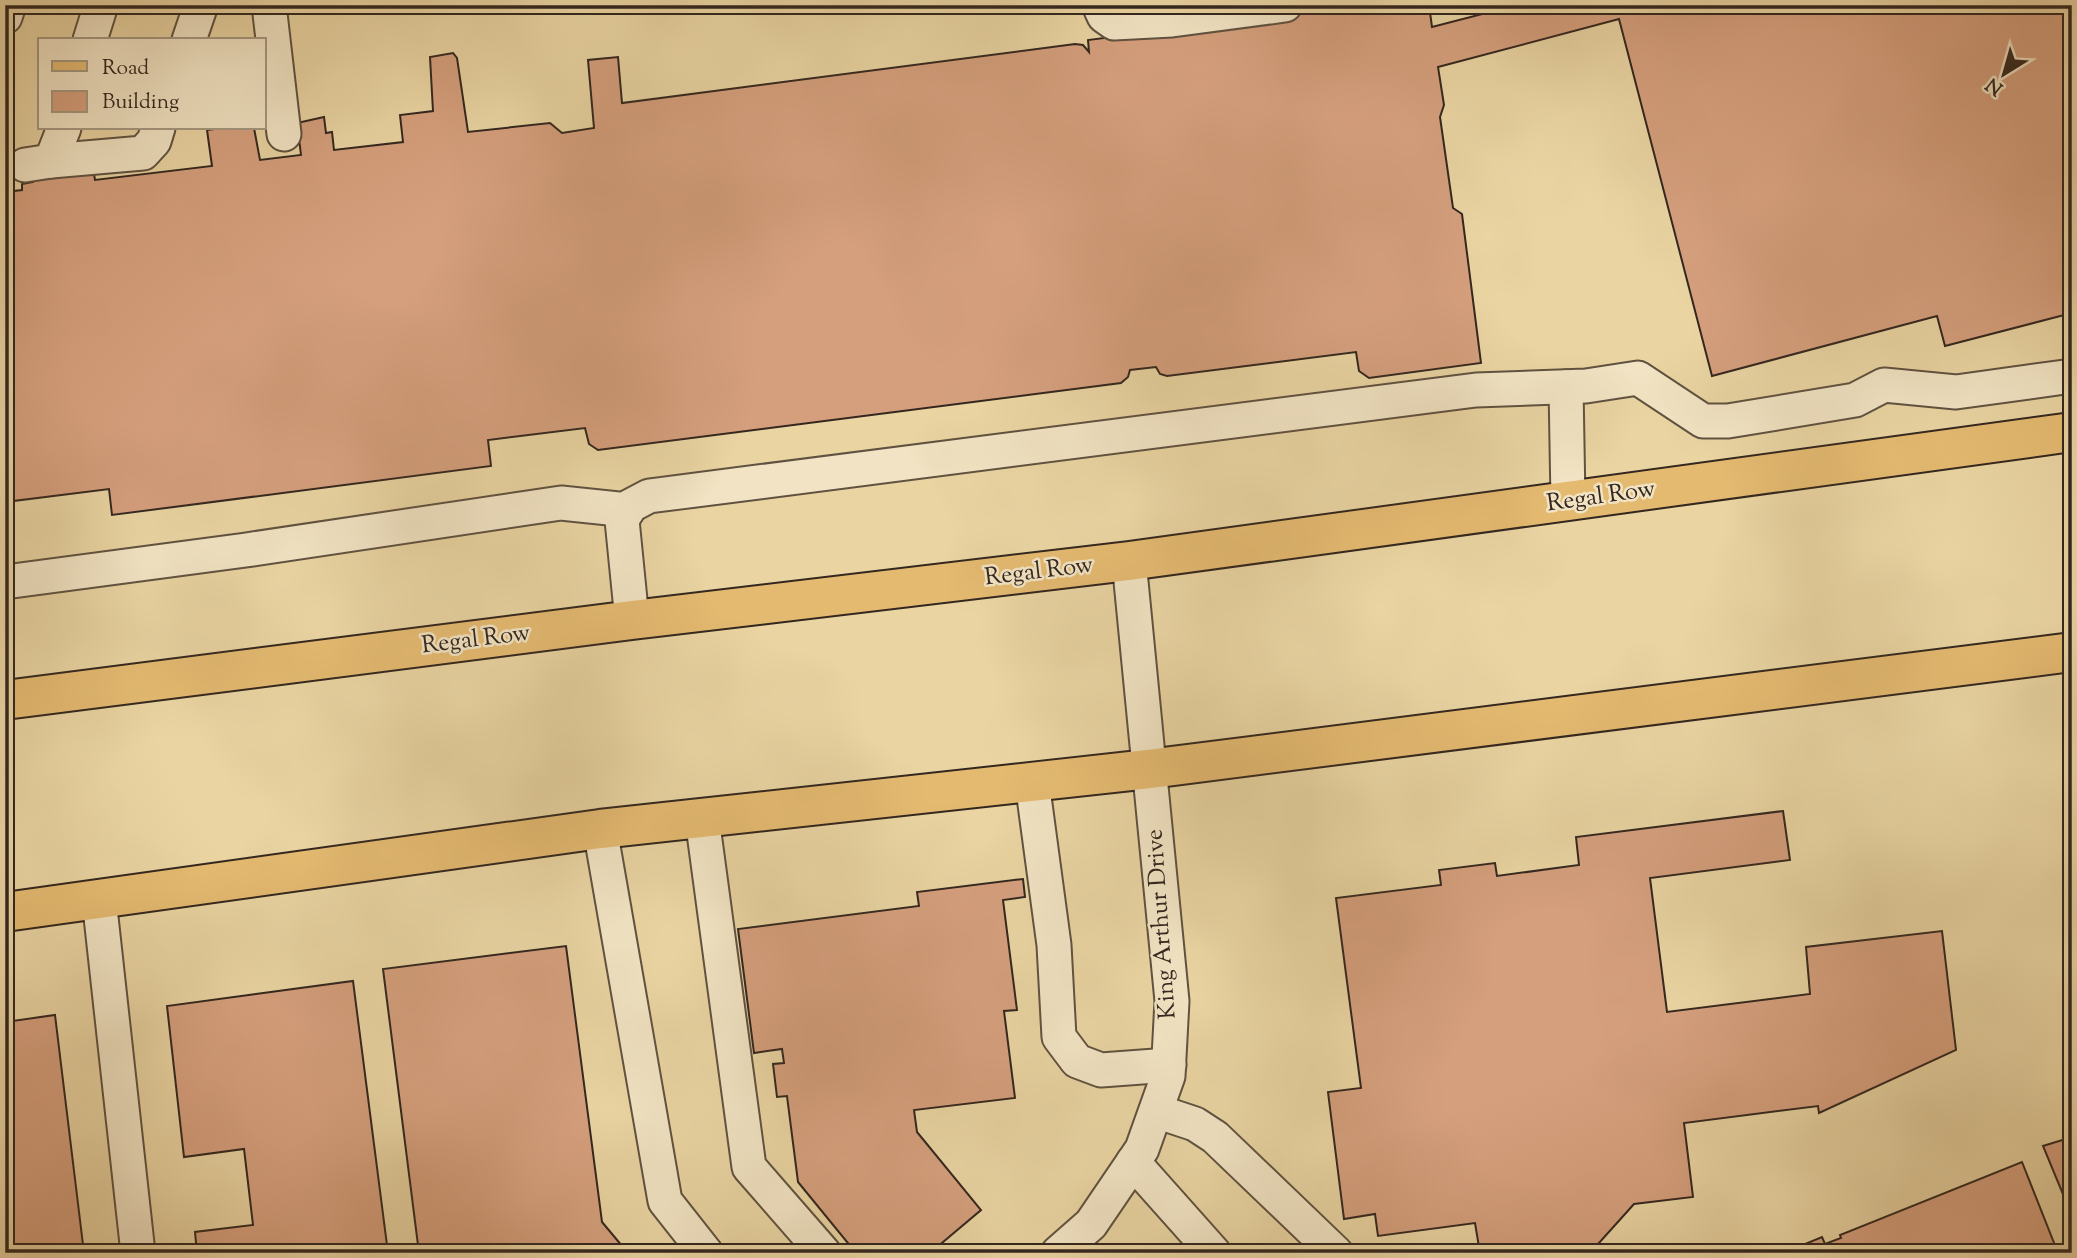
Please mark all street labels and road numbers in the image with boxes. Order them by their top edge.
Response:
street label: Regal Row [1545,473,1657,521]
street label: Regal Row [983,548,1095,596]
street label: Regal Row [420,616,532,664]
street label: King Arthur Drive [1138,828,1186,1020]

